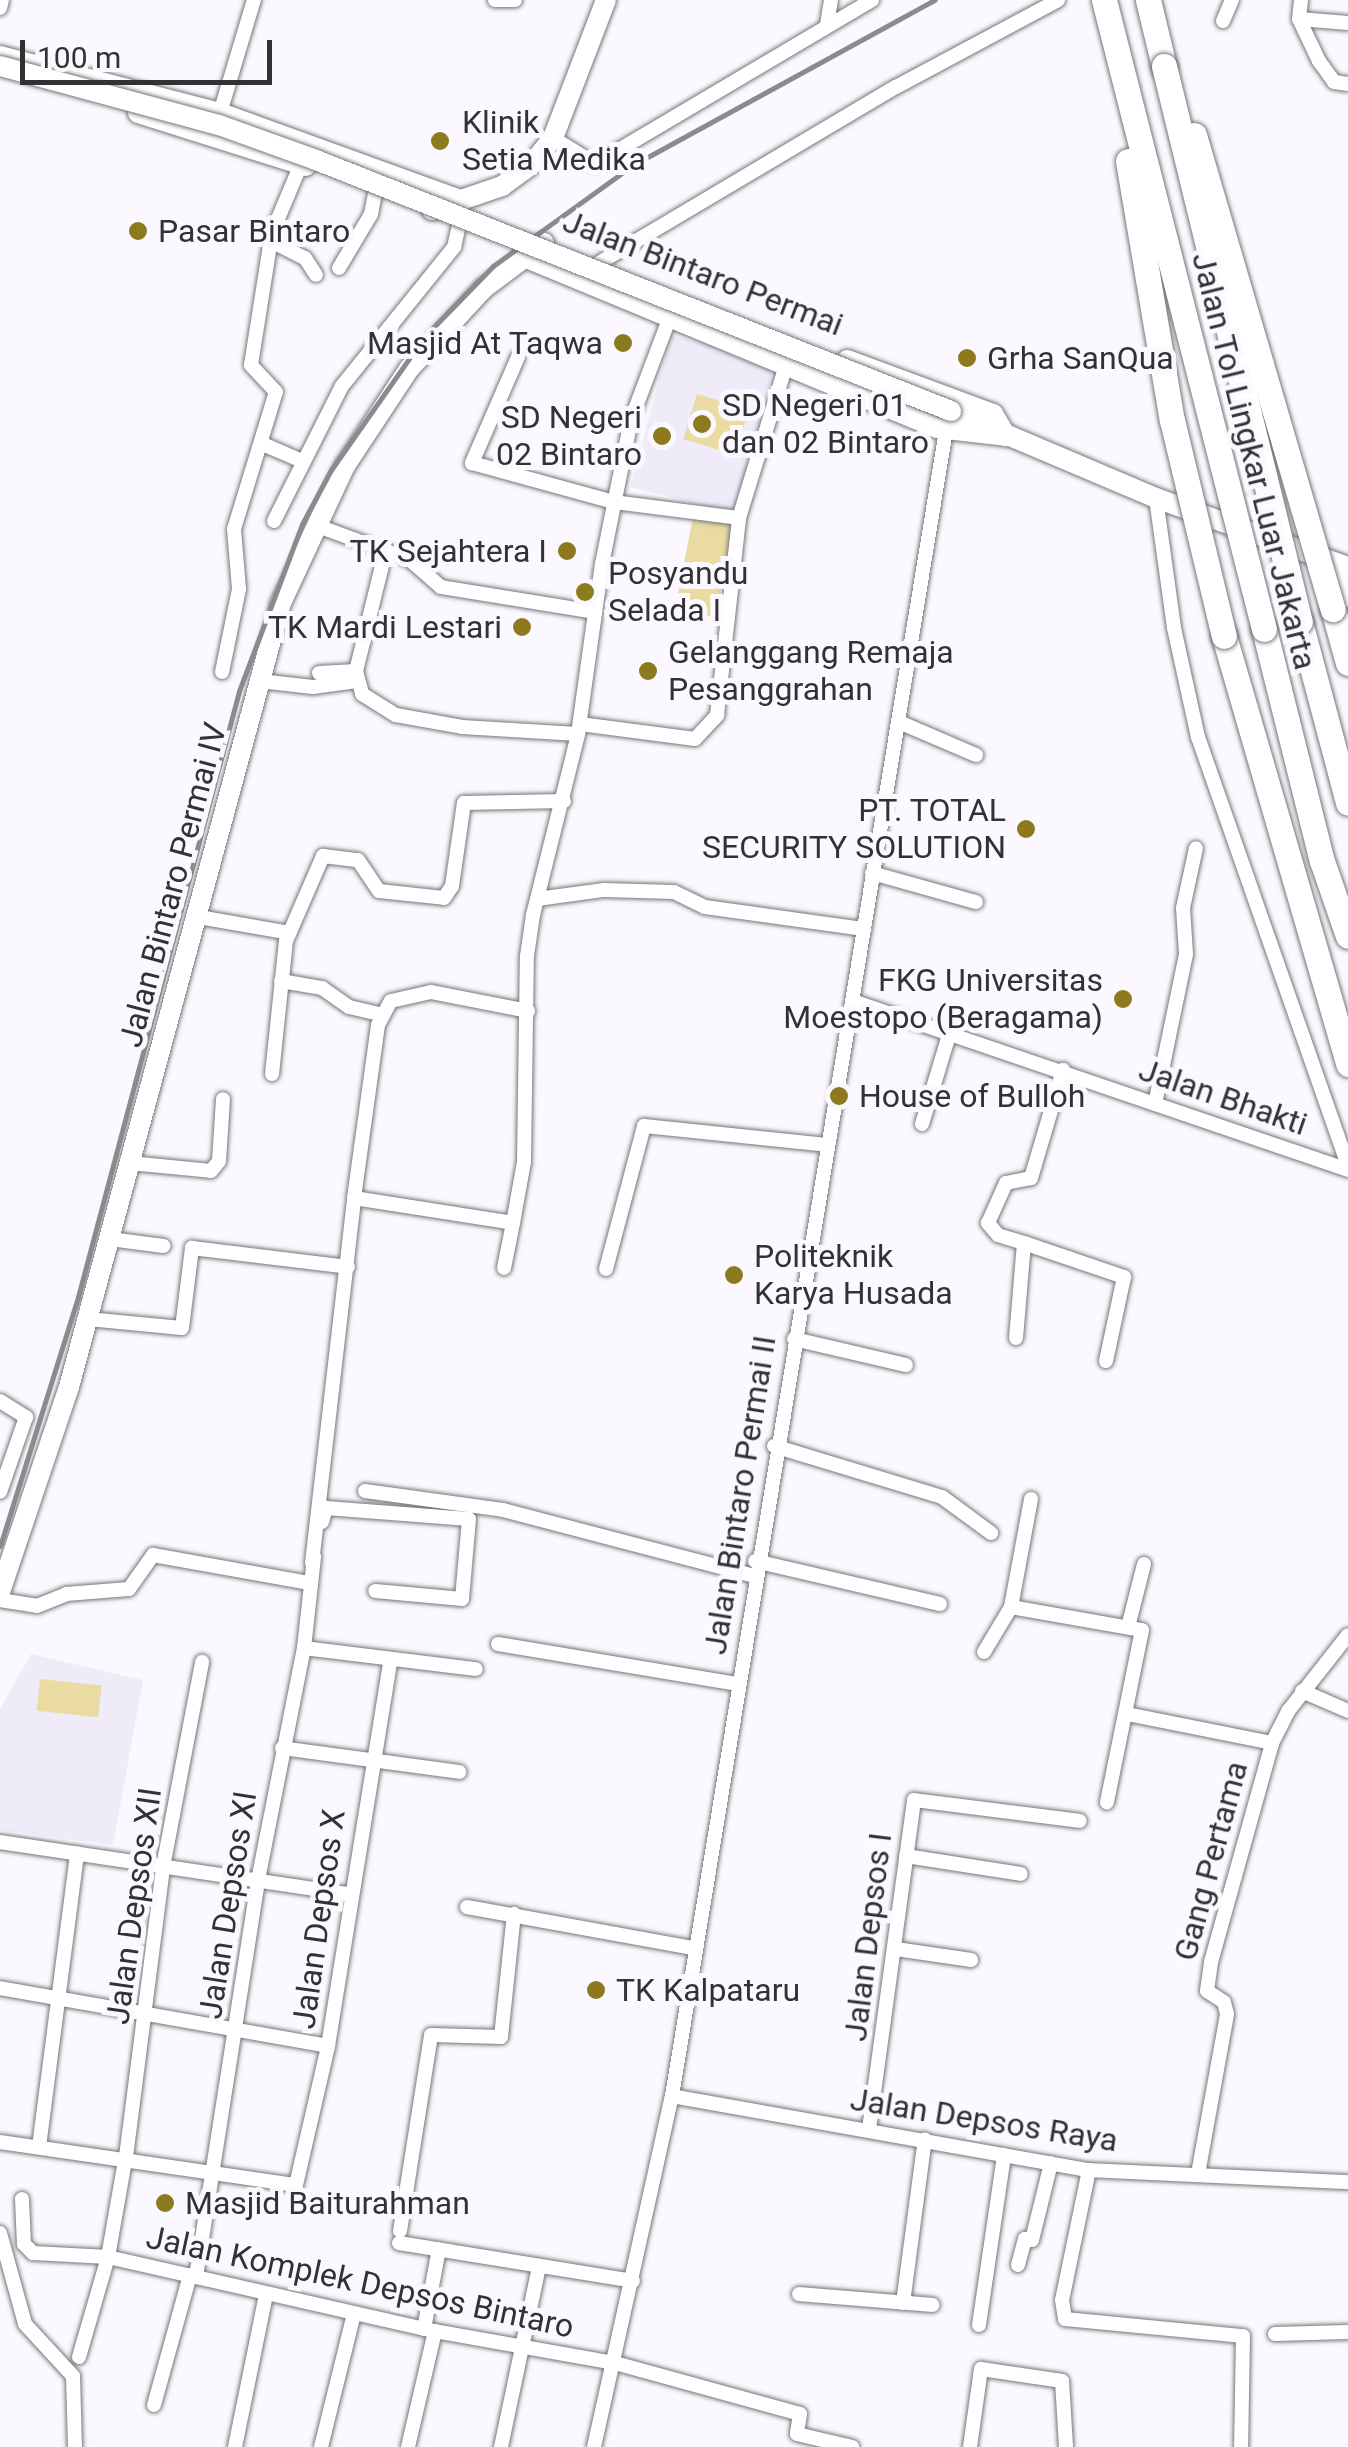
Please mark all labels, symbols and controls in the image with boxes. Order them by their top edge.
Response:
scale bar [25,20,278,82]
text: 100 m [37,40,121,75]
place label: Klinik Setia Medika [462,104,646,179]
marker: Klinik Setia Medika [427,128,453,154]
street label: Jalan Bintaro Permai [558,202,848,344]
place label: Pasar Bintaro [158,212,350,250]
marker: Pasar Bintaro [127,220,149,242]
street label: Jalan Tol Lingkar Luar Jakarta [1183,248,1325,674]
place label: Masjid At Taqwa [366,324,603,362]
marker: Masjid At Taqwa [612,332,634,354]
place label: Grha SanQua [987,339,1174,377]
marker: Grha SanQua [956,347,978,369]
place label: SD Negeri 01 dan 02 Bintaro [722,387,929,462]
place label: SD Negeri 02 Bintaro [496,399,642,474]
marker: SD Negeri 01 dan 02 Bintaro [691,413,713,435]
marker: SD Negeri 02 Bintaro [651,425,673,447]
place label: TK Sejahtera I [350,532,547,570]
marker: TK Sejahtera I [556,540,578,562]
place label: Posyandu Selada I [608,555,748,630]
marker: Posyandu Selada I [572,579,598,605]
place label: TK Mardi Lestari [268,608,502,646]
marker: TK Mardi Lestari [511,616,533,638]
place label: Gelanggang Remaja Pesanggrahan [668,634,954,709]
marker: Gelanggang Remaja Pesanggrahan [637,660,659,682]
street label: Jalan Bintaro Permai IV [111,719,235,1051]
place label: PT. TOTAL SECURITY SOLUTION [702,792,1006,867]
marker: PT. TOTAL SECURITY SOLUTION [1015,818,1037,840]
place label: FKG Universitas Moestopo (Beragama) [783,962,1103,1037]
marker: FKG Universitas Moestopo (Beragama) [1112,988,1134,1010]
street label: Jalan Bhakti [1134,1050,1312,1144]
place label: House of Bulloh [859,1077,1085,1115]
marker: House of Bulloh [828,1085,850,1107]
place label: Politeknik Karya Husada [754,1238,953,1313]
marker: Politeknik Karya Husada [723,1264,745,1286]
street label: Jalan Bintaro Permai II [696,1333,784,1657]
street label: Gang Pertama [1166,1757,1256,1965]
street label: Jalan Depsos XII [98,1785,170,2027]
street label: Jalan Depsos XI [191,1789,265,2021]
street label: Jalan Depsos X [285,1807,353,2031]
street label: Jalan Depsos I [836,1831,900,2043]
place label: TK Kalpataru [616,1971,800,2009]
marker: TK Kalpataru [585,1979,607,2001]
street label: Jalan Depsos Raya [848,2080,1120,2160]
place label: Masjid Baiturahman [185,2184,470,2222]
marker: Masjid Baiturahman [154,2192,176,2214]
street label: Jalan Komplek Depsos Bintaro [143,2218,577,2346]

